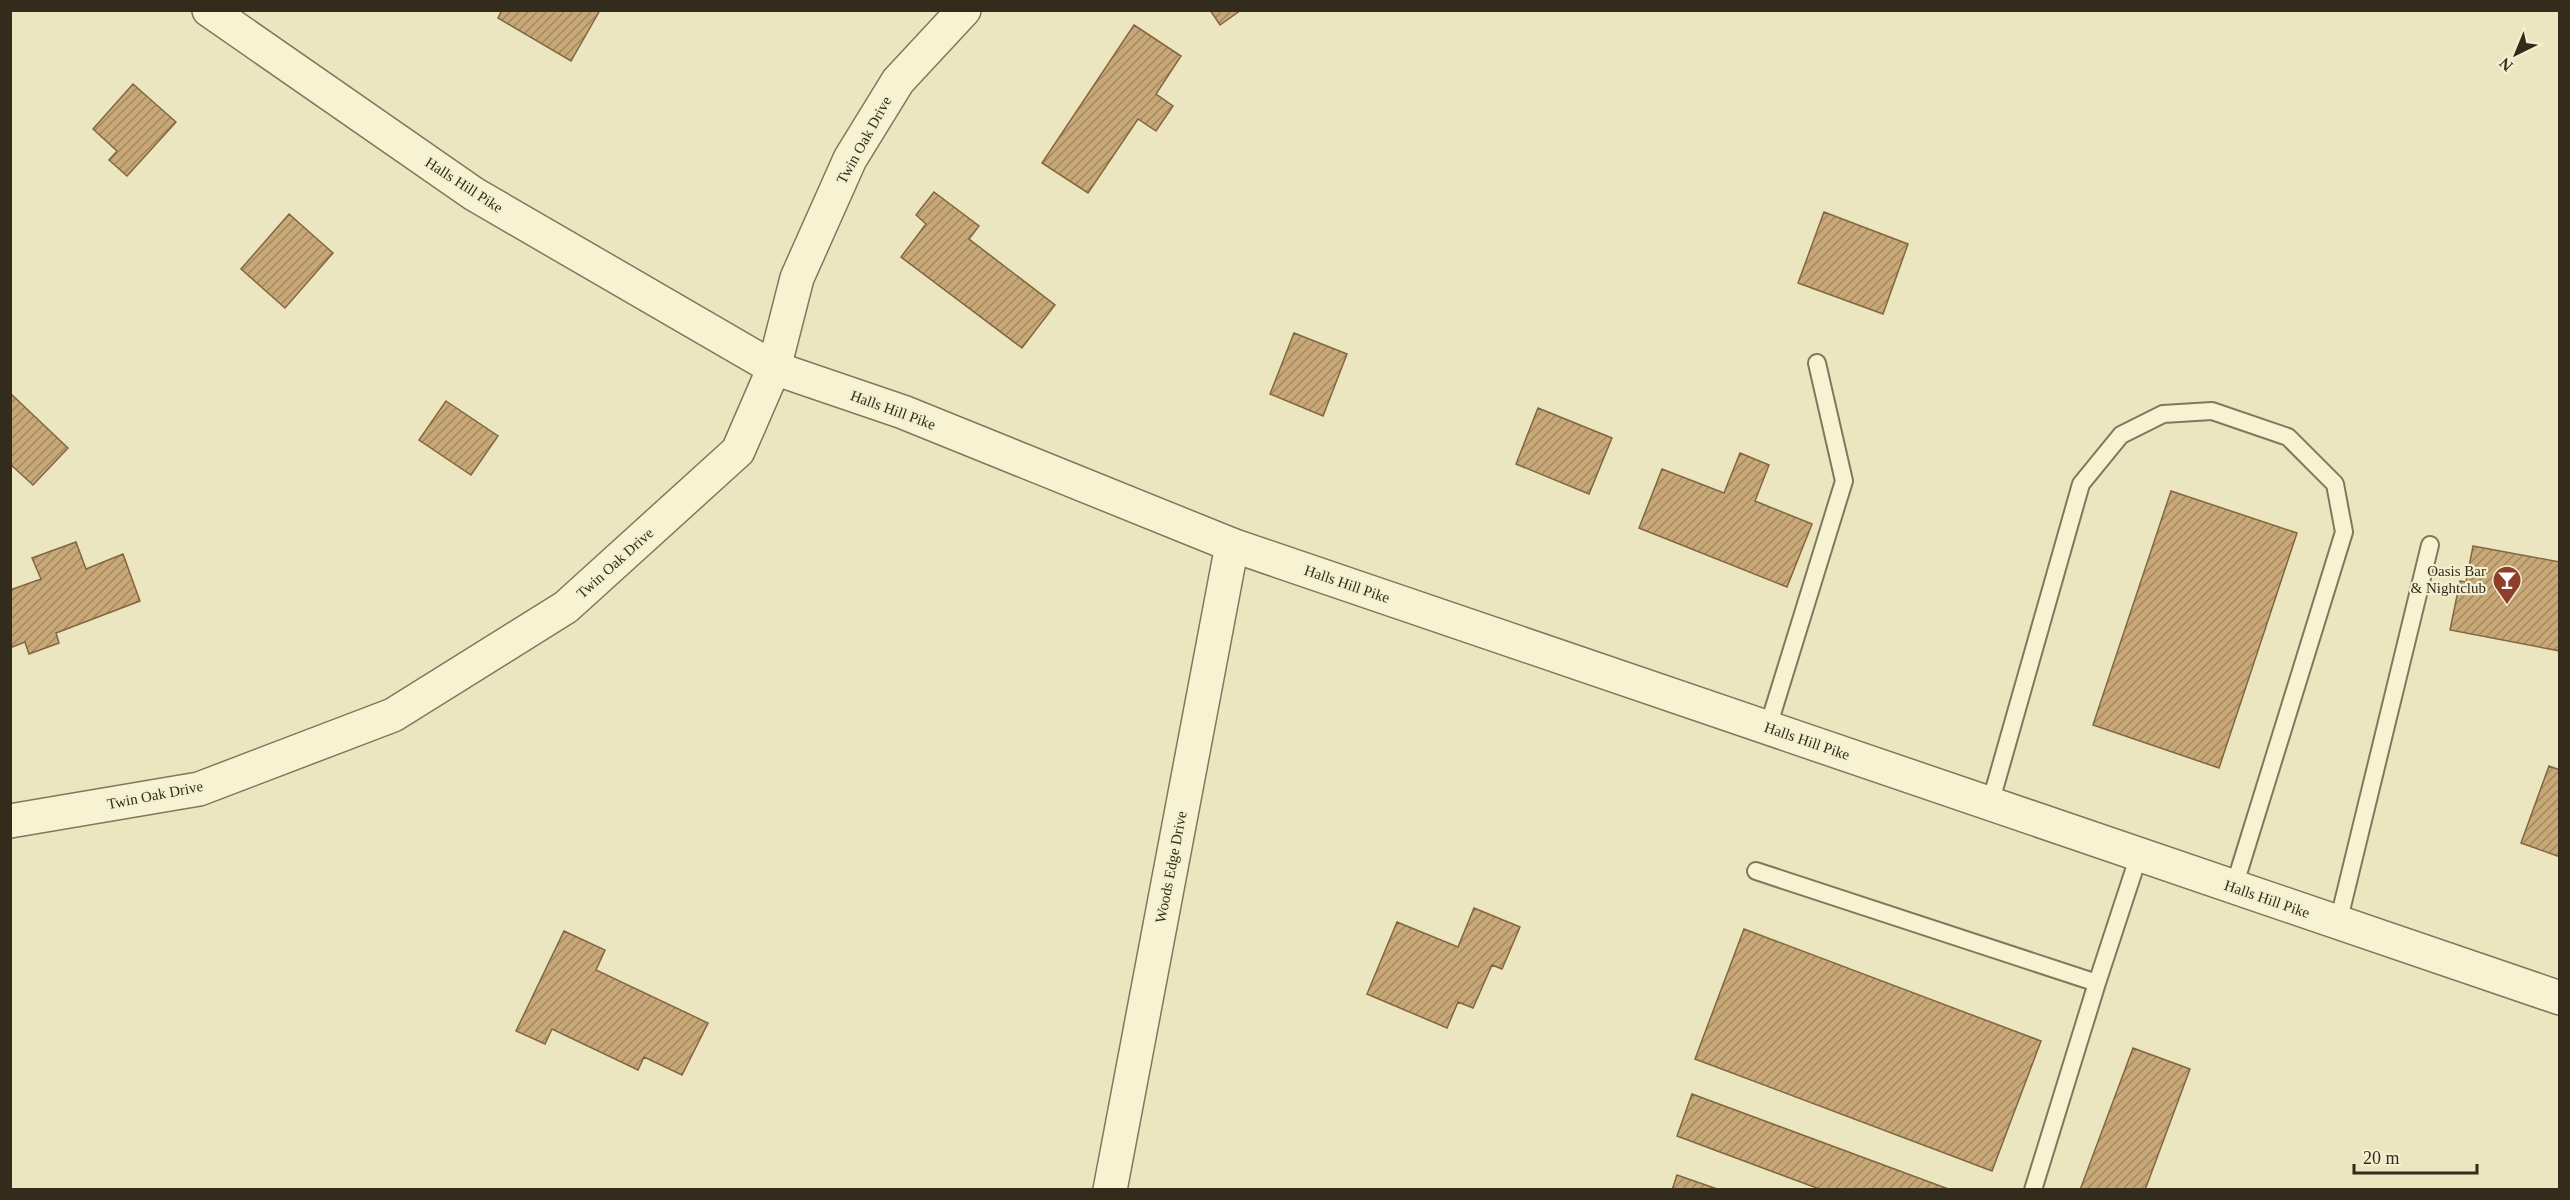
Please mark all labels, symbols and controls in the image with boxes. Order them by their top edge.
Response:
north arrow [2486,24,2546,84]
text: N [2496,54,2516,75]
street label: Twin Oak Drive [833,93,895,186]
street label: Halls Hill Pike [422,154,506,216]
street label: Halls Hill Pike [848,387,938,433]
street label: Twin Oak Drive [574,524,657,601]
street label: Halls Hill Pike [1302,562,1392,606]
place label: Oasis Bar & Nightclub [2411,563,2486,596]
bar icon: Oasis Bar & Nightclub [2491,564,2523,606]
street label: Halls Hill Pike [1762,719,1852,763]
street label: Twin Oak Drive [106,778,205,812]
street label: Woods Edge Drive [1152,809,1190,924]
street label: Halls Hill Pike [2222,877,2312,921]
scale bar [2354,1137,2477,1175]
text: 20 m [2363,1148,2400,1168]

